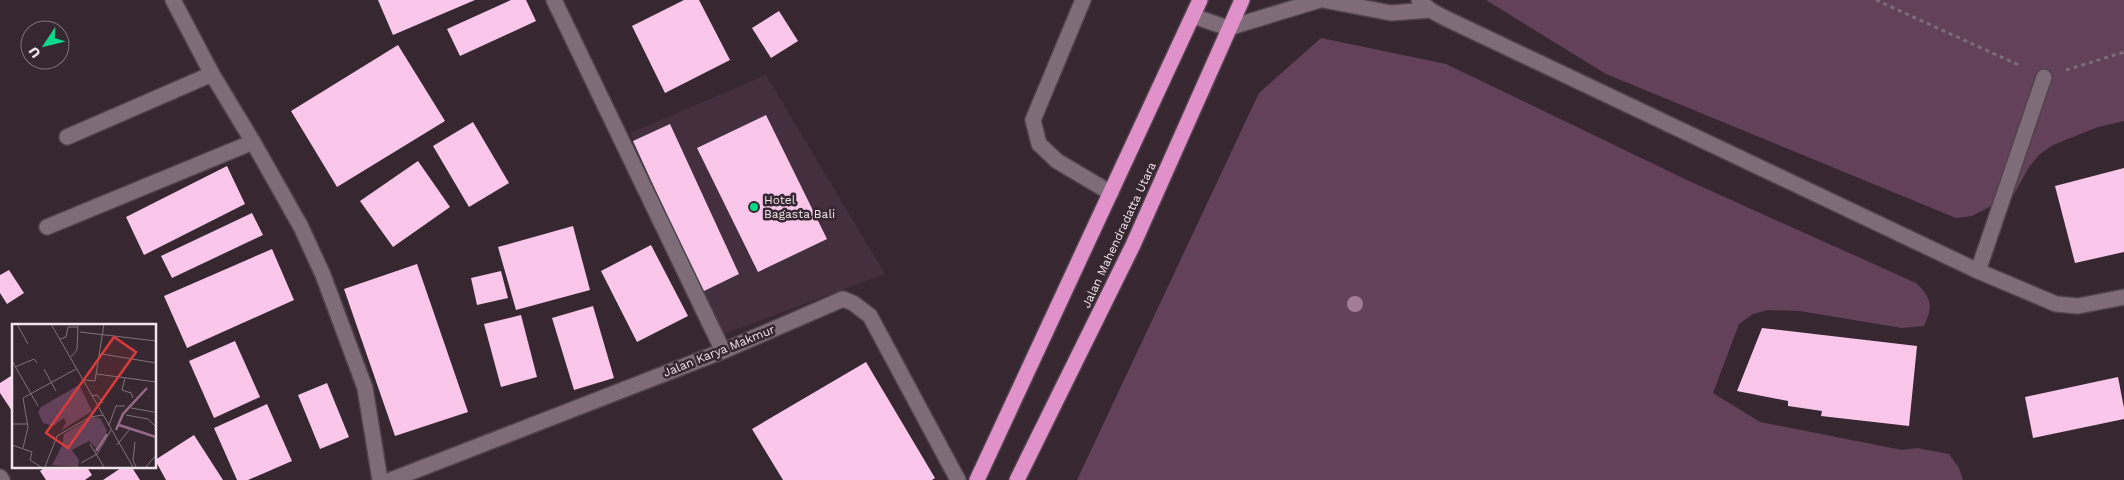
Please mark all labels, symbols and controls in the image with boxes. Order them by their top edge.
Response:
north arrow [20,20,70,70]
text: U [25,44,44,61]
street label: Jalan Mahendradatta Utara [1079,160,1159,310]
place label: Hotel Bagasta Bali [764,193,835,221]
marker: Hotel Bagasta Bali [748,201,760,213]
street label: Jalan Karya Makmur [661,322,777,380]
inset map [12,324,156,468]

